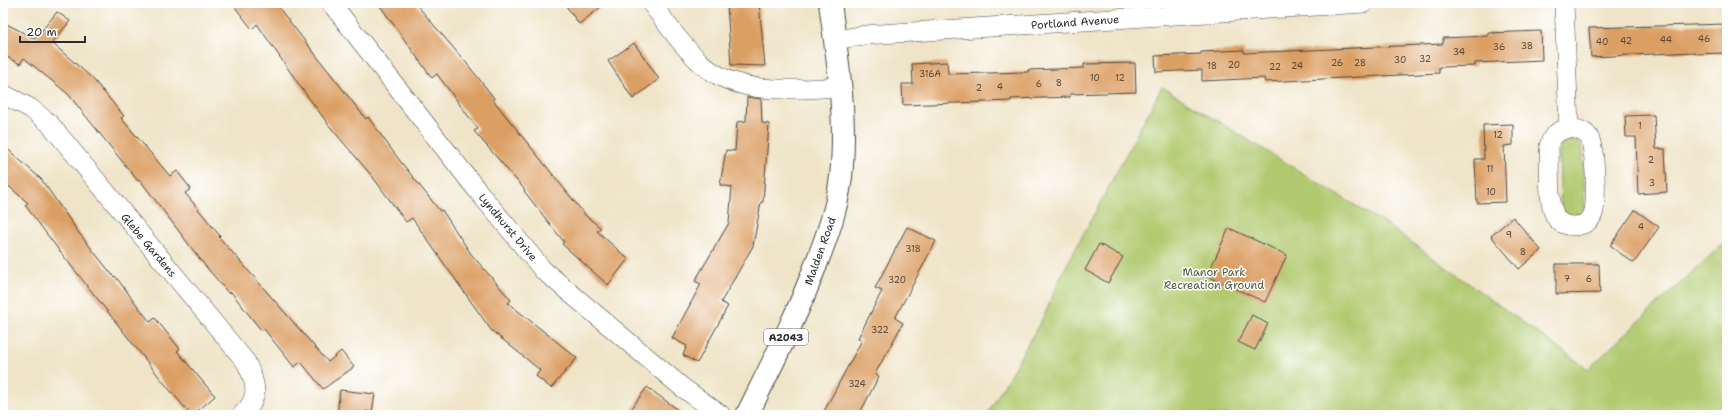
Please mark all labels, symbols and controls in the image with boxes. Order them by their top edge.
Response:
street label: Portland Avenue [1030,12,1120,33]
scale bar [20,18,85,44]
text: 20 m [26,24,57,40]
house number: 46 [1698,33,1710,45]
house number: 44 [1660,34,1672,46]
house number: 42 [1620,35,1632,47]
house number: 40 [1596,36,1608,48]
house number: 38 [1521,40,1533,52]
house number: 36 [1493,41,1505,53]
house number: 34 [1453,46,1465,58]
house number: 32 [1419,53,1431,65]
house number: 30 [1394,54,1406,66]
house number: 26 [1331,57,1343,69]
house number: 28 [1354,57,1366,69]
house number: 20 [1228,59,1240,71]
house number: 18 [1207,60,1217,72]
house number: 24 [1291,60,1303,72]
house number: 22 [1269,61,1281,73]
house number: 316A [919,68,941,80]
house number: 10 [1090,72,1100,84]
house number: 12 [1115,72,1125,84]
house number: 8 [1056,77,1062,89]
house number: 6 [1036,78,1042,90]
house number: 4 [997,81,1003,93]
house number: 2 [976,82,982,94]
house number: 1 [1638,120,1642,132]
house number: 12 [1493,129,1503,141]
house number: 2 [1648,154,1654,166]
house number: 11 [1486,163,1494,175]
house number: 3 [1649,177,1655,189]
house number: 10 [1486,186,1496,198]
street label: Lyndhurst Drive [475,190,540,264]
street label: Glebe Gardens [118,210,180,280]
street label: Malden Road [801,215,840,287]
house number: 4 [1638,221,1644,233]
house number: 9 [1506,229,1512,241]
house number: 318 [905,243,921,255]
house number: 8 [1520,246,1526,258]
park label: Manor Park Recreation Ground [1164,265,1264,293]
house number: 7 [1564,273,1570,285]
house number: 6 [1586,273,1592,285]
house number: 320 [888,274,906,286]
house number: 322 [871,324,889,336]
road number: A2043 [764,329,808,345]
house number: 324 [848,378,866,390]

